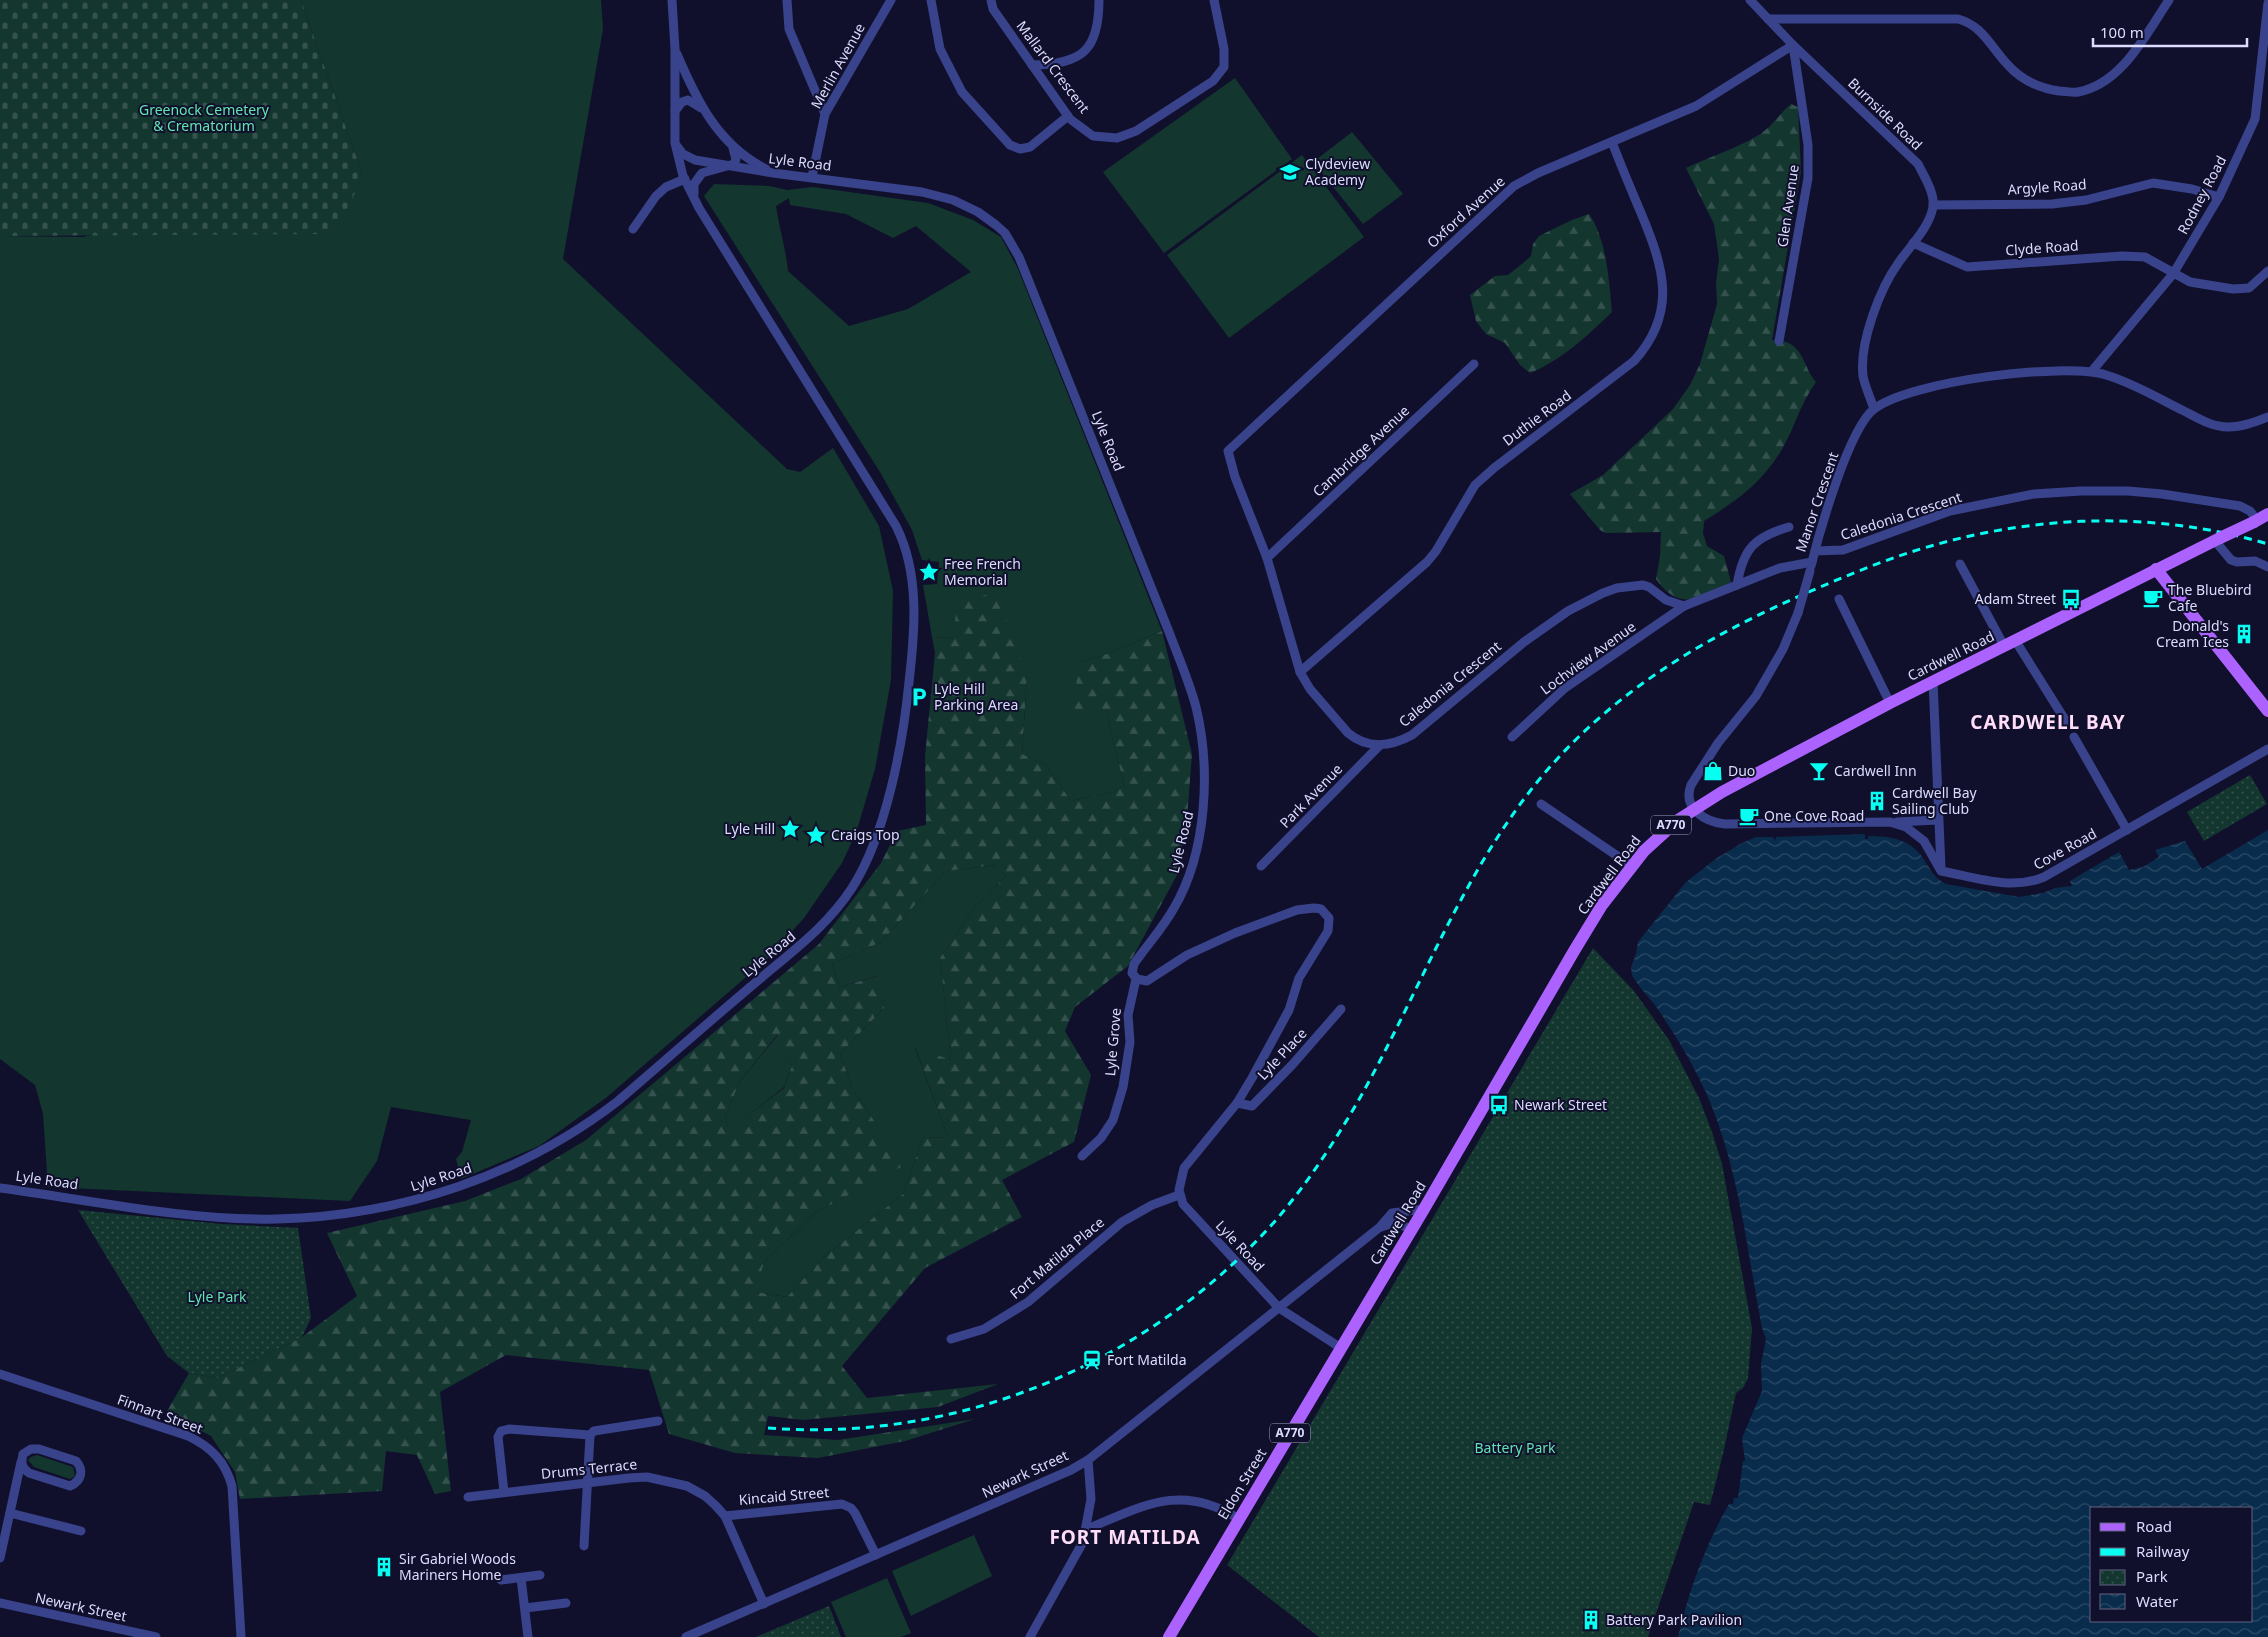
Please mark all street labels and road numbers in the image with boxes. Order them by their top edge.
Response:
street label: Mallard Crescent [1013,17,1094,117]
street label: Merlin Avenue [806,19,869,112]
street label: Burnside Road [1844,73,1927,154]
street label: Lyle Road [767,148,833,175]
street label: Rodney Road [2173,152,2230,237]
street label: Glen Avenue [1772,163,1803,248]
street label: Oxford Avenue [1423,172,1509,252]
street label: Argyle Road [2007,174,2087,199]
street label: Clyde Road [2005,235,2079,260]
street label: Duthie Road [1498,386,1575,450]
street label: Cambridge Avenue [1308,401,1413,500]
street label: Lyle Road [1088,408,1129,474]
street label: Manor Crescent [1791,449,1843,554]
street label: Caledonia Crescent [1838,487,1964,544]
street label: Lochview Avenue [1536,617,1639,699]
street label: Cardwell Road [1904,626,1997,685]
street label: Caledonia Crescent [1395,636,1505,731]
street label: Park Avenue [1275,759,1346,832]
street label: Lyle Road [1164,809,1197,875]
road number: A770 [1651,816,1691,834]
street label: Cove Road [2030,823,2100,874]
street label: Cardwell Road [1573,831,1645,918]
street label: Lyle Road [738,926,799,981]
street label: Lyle Grove [1100,1007,1125,1077]
street label: Lyle Place [1253,1024,1311,1084]
street label: Lyle Road [408,1158,474,1195]
street label: Lyle Road [14,1166,80,1193]
street label: Cardwell Road [1365,1177,1430,1268]
street label: Fort Matilda Place [1005,1212,1108,1303]
street label: Lyle Road [1212,1216,1269,1275]
street label: Finnart Street [115,1389,206,1438]
road number: A770 [1270,1424,1310,1442]
street label: Newark Street [979,1445,1071,1502]
street label: Eldon Street [1213,1445,1270,1523]
street label: Drums Terrace [540,1454,638,1483]
street label: Kincaid Street [738,1482,830,1509]
street label: Newark Street [34,1588,129,1625]

